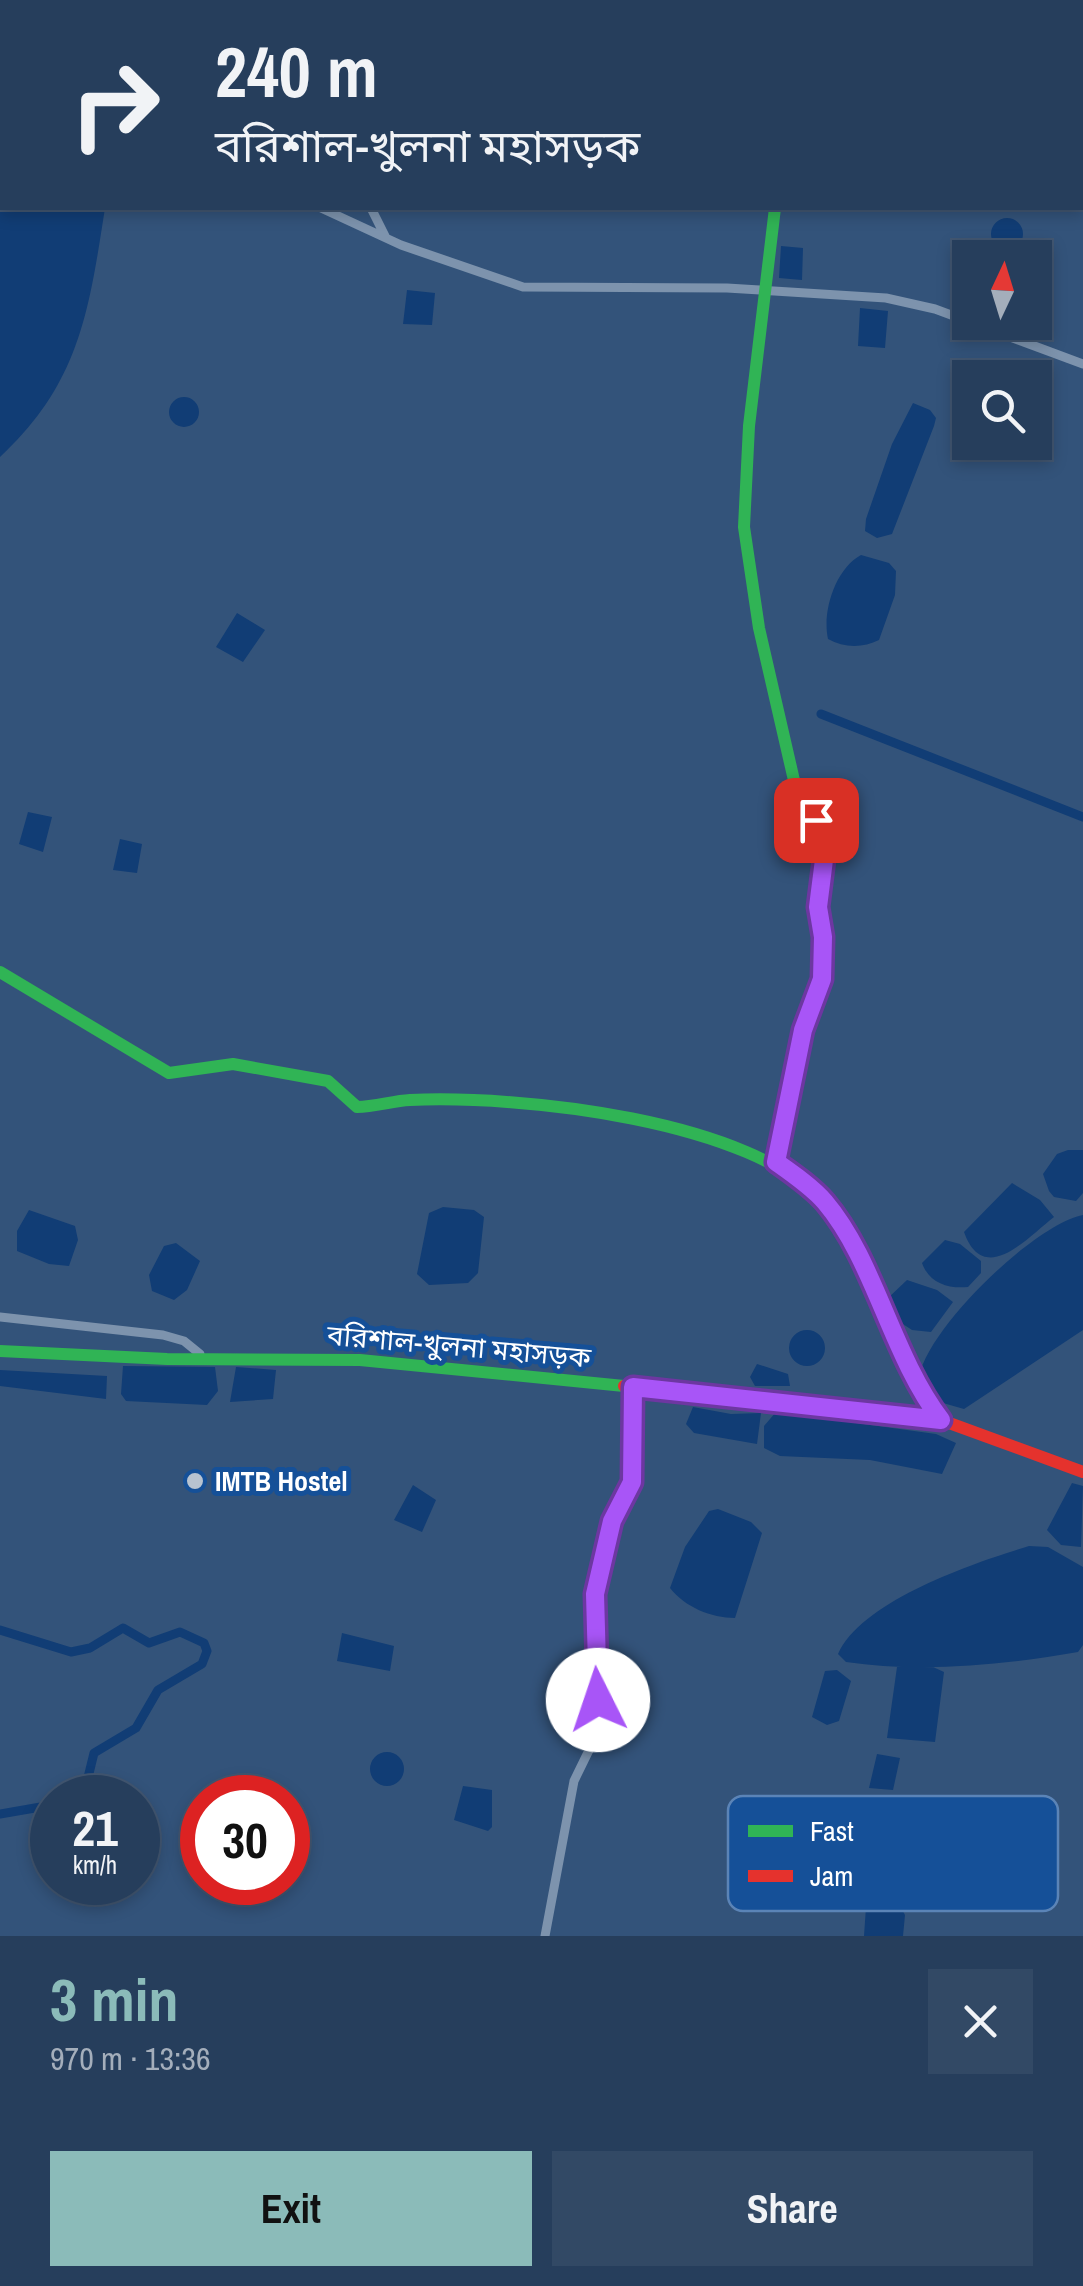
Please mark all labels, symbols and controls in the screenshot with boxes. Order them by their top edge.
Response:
text: 240 m [215,25,378,119]
icon: right [50,40,180,170]
text: বরিশাল-খুলনা মহাসড়ক [215,115,640,176]
north arrow [952,240,1052,340]
map controls [952,240,1052,460]
button: search [952,360,1052,460]
pin [774,778,859,863]
icon: arrive [789,793,844,848]
street label: বরিশাল-খুলনা মহাসড়ক [325,1315,593,1376]
place label: IMTB Hostel [215,1462,348,1500]
marker: IMTB Hostel [184,1470,206,1492]
position arrow [546,1648,650,1752]
speed limit sign: 30 [180,1775,310,1905]
text: 21 [72,1794,118,1862]
legend [728,1796,1058,1911]
text: Fast [810,1812,854,1850]
text: km/h [73,1848,117,1882]
text: Jam [810,1857,853,1895]
text: 3 min [50,1959,179,2040]
button: close [928,1969,1033,2074]
text: 970 m · 13:36 [50,2037,210,2080]
button: Exit [50,2151,532,2266]
button: Share [552,2151,1033,2266]

